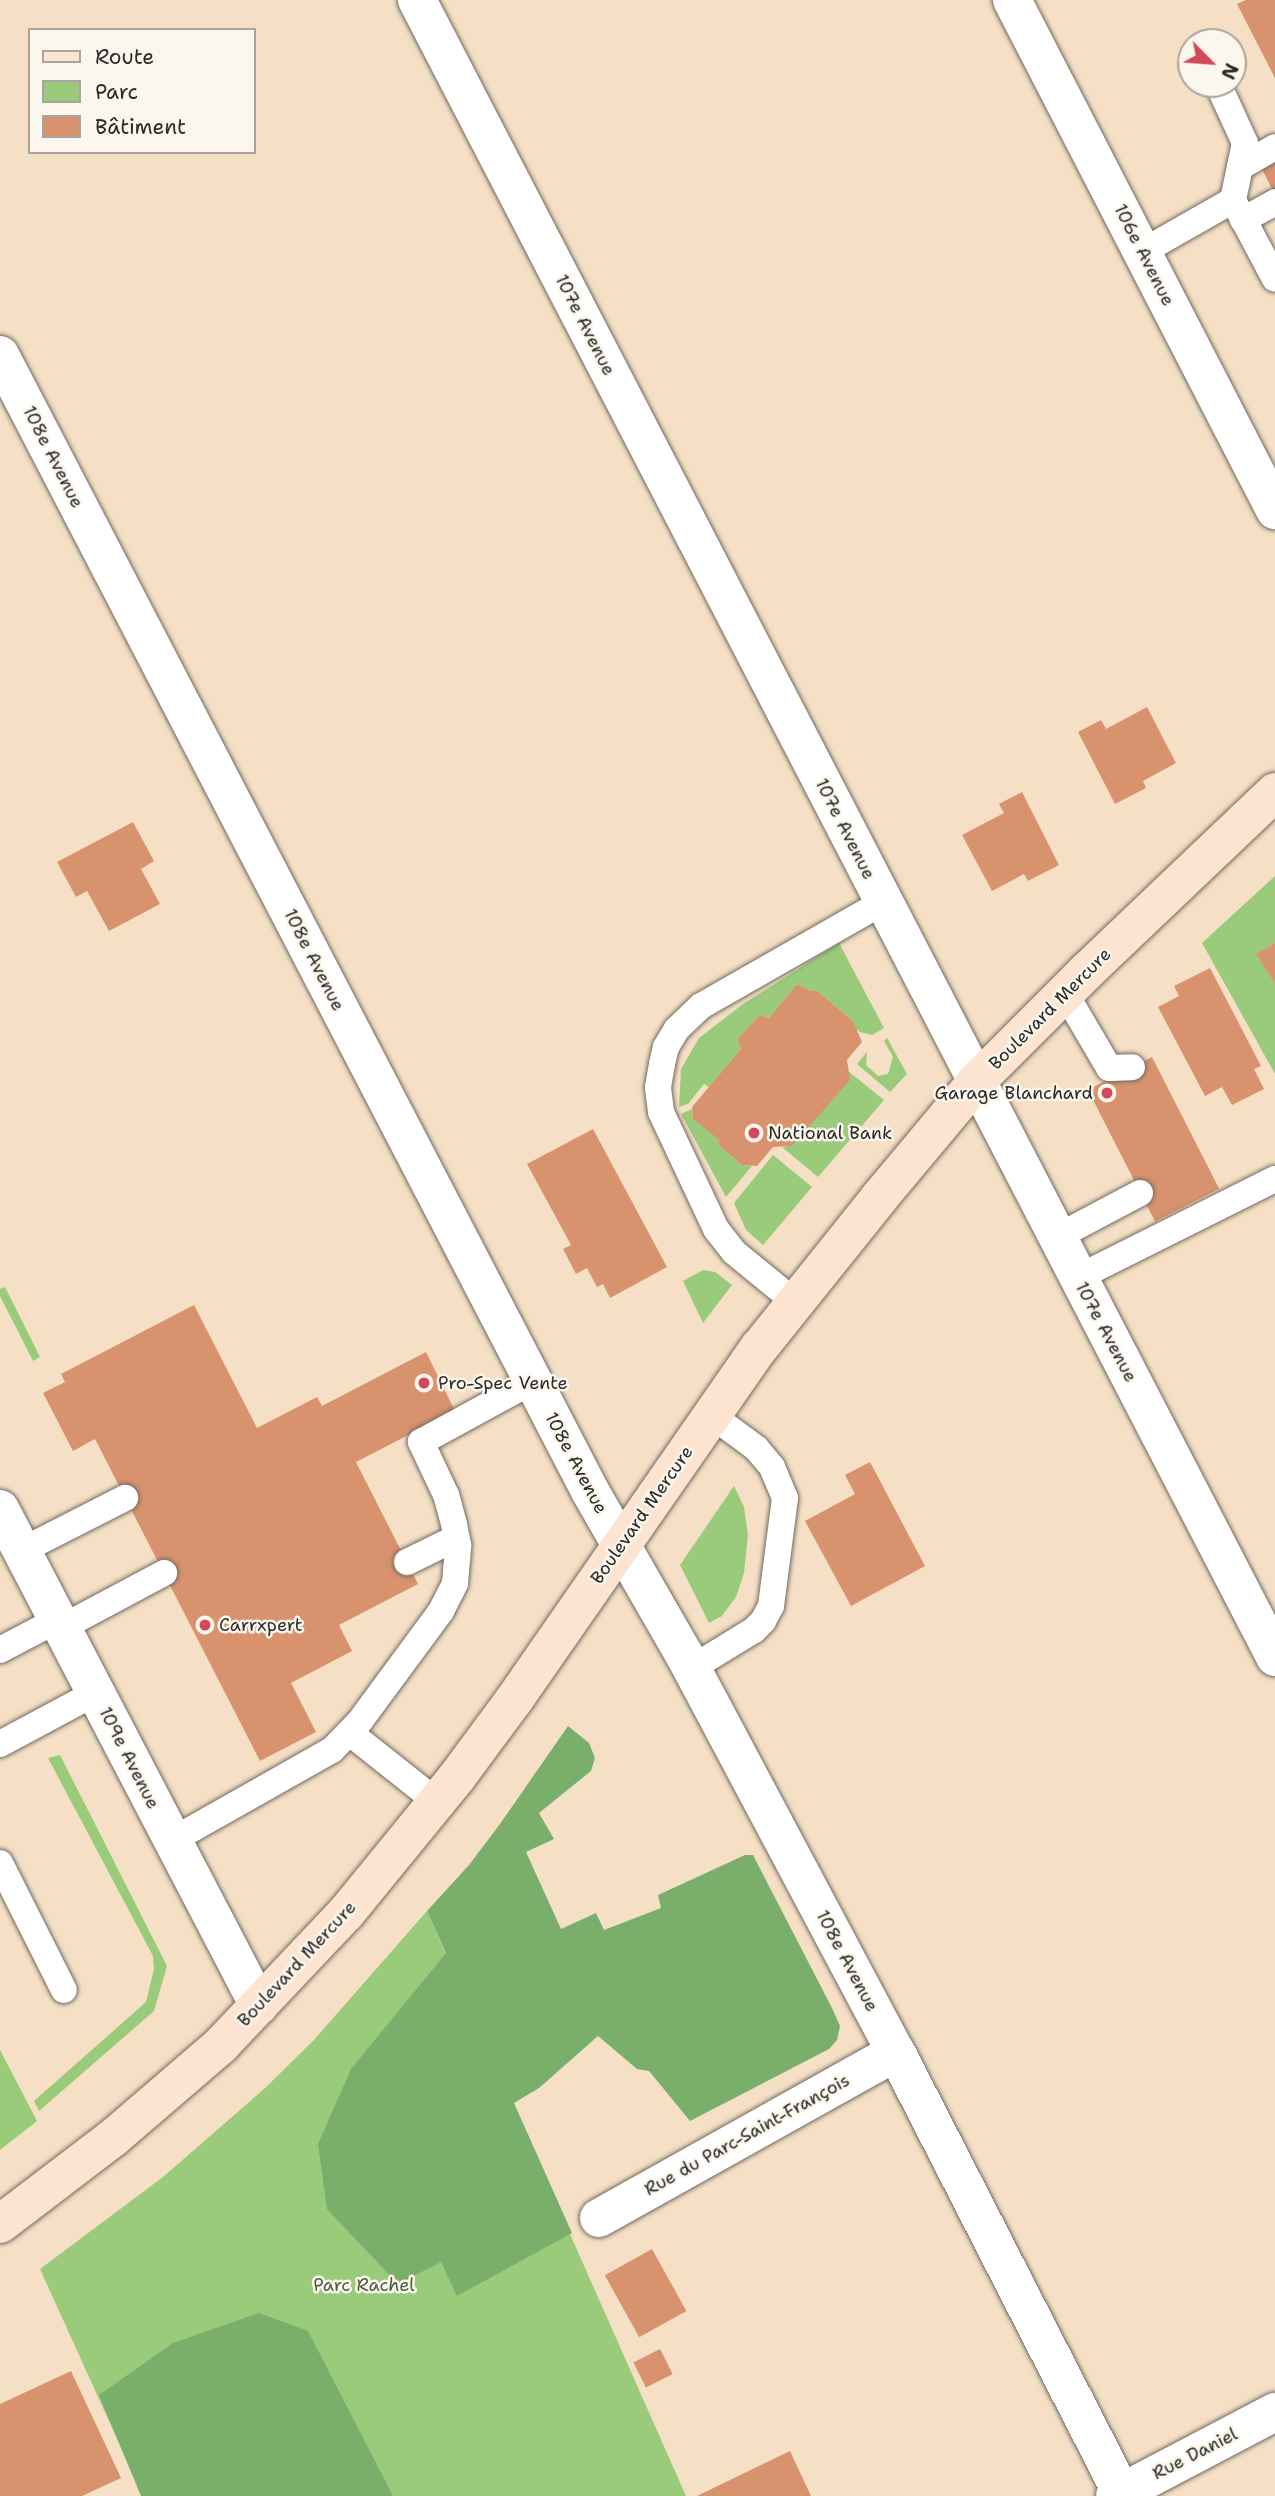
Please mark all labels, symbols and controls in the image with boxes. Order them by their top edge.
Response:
legend [28,28,256,154]
north arrow [1177,28,1247,98]
text: Route [95,43,154,71]
text: N [1215,59,1244,83]
text: Parc [95,78,138,106]
text: Bâtiment [95,113,186,141]
street label: 106e Avenue [1109,200,1179,310]
street label: 107e Avenue [550,271,620,379]
street label: 108e Avenue [18,402,88,512]
street label: 107e Avenue [810,775,880,883]
street label: 108e Avenue [279,905,349,1015]
street label: Boulevard Mercure [985,944,1115,1074]
place label: Garage Blanchard [934,1082,1093,1104]
marker: Garage Blanchard [1099,1085,1115,1101]
place label: National Bank [768,1122,892,1144]
marker: National Bank [746,1125,762,1141]
street label: 107e Avenue [1071,1278,1141,1386]
place label: Pro-Spec Vente [438,1372,568,1394]
marker: Pro-Spec Vente [416,1375,432,1391]
street label: 108e Avenue [540,1409,612,1517]
street label: Boulevard Mercure [586,1442,698,1588]
place label: Carrxpert [219,1614,303,1636]
marker: Carrxpert [197,1617,213,1633]
street label: 109e Avenue [94,1703,164,1813]
street label: Boulevard Mercure [233,1897,361,2031]
street label: 108e Avenue [811,1907,883,2015]
street label: Rue du Parc-Saint-François [641,2069,853,2201]
park label: Parc Rachel [313,2274,415,2296]
street label: Rue Daniel [1149,2423,1241,2485]

